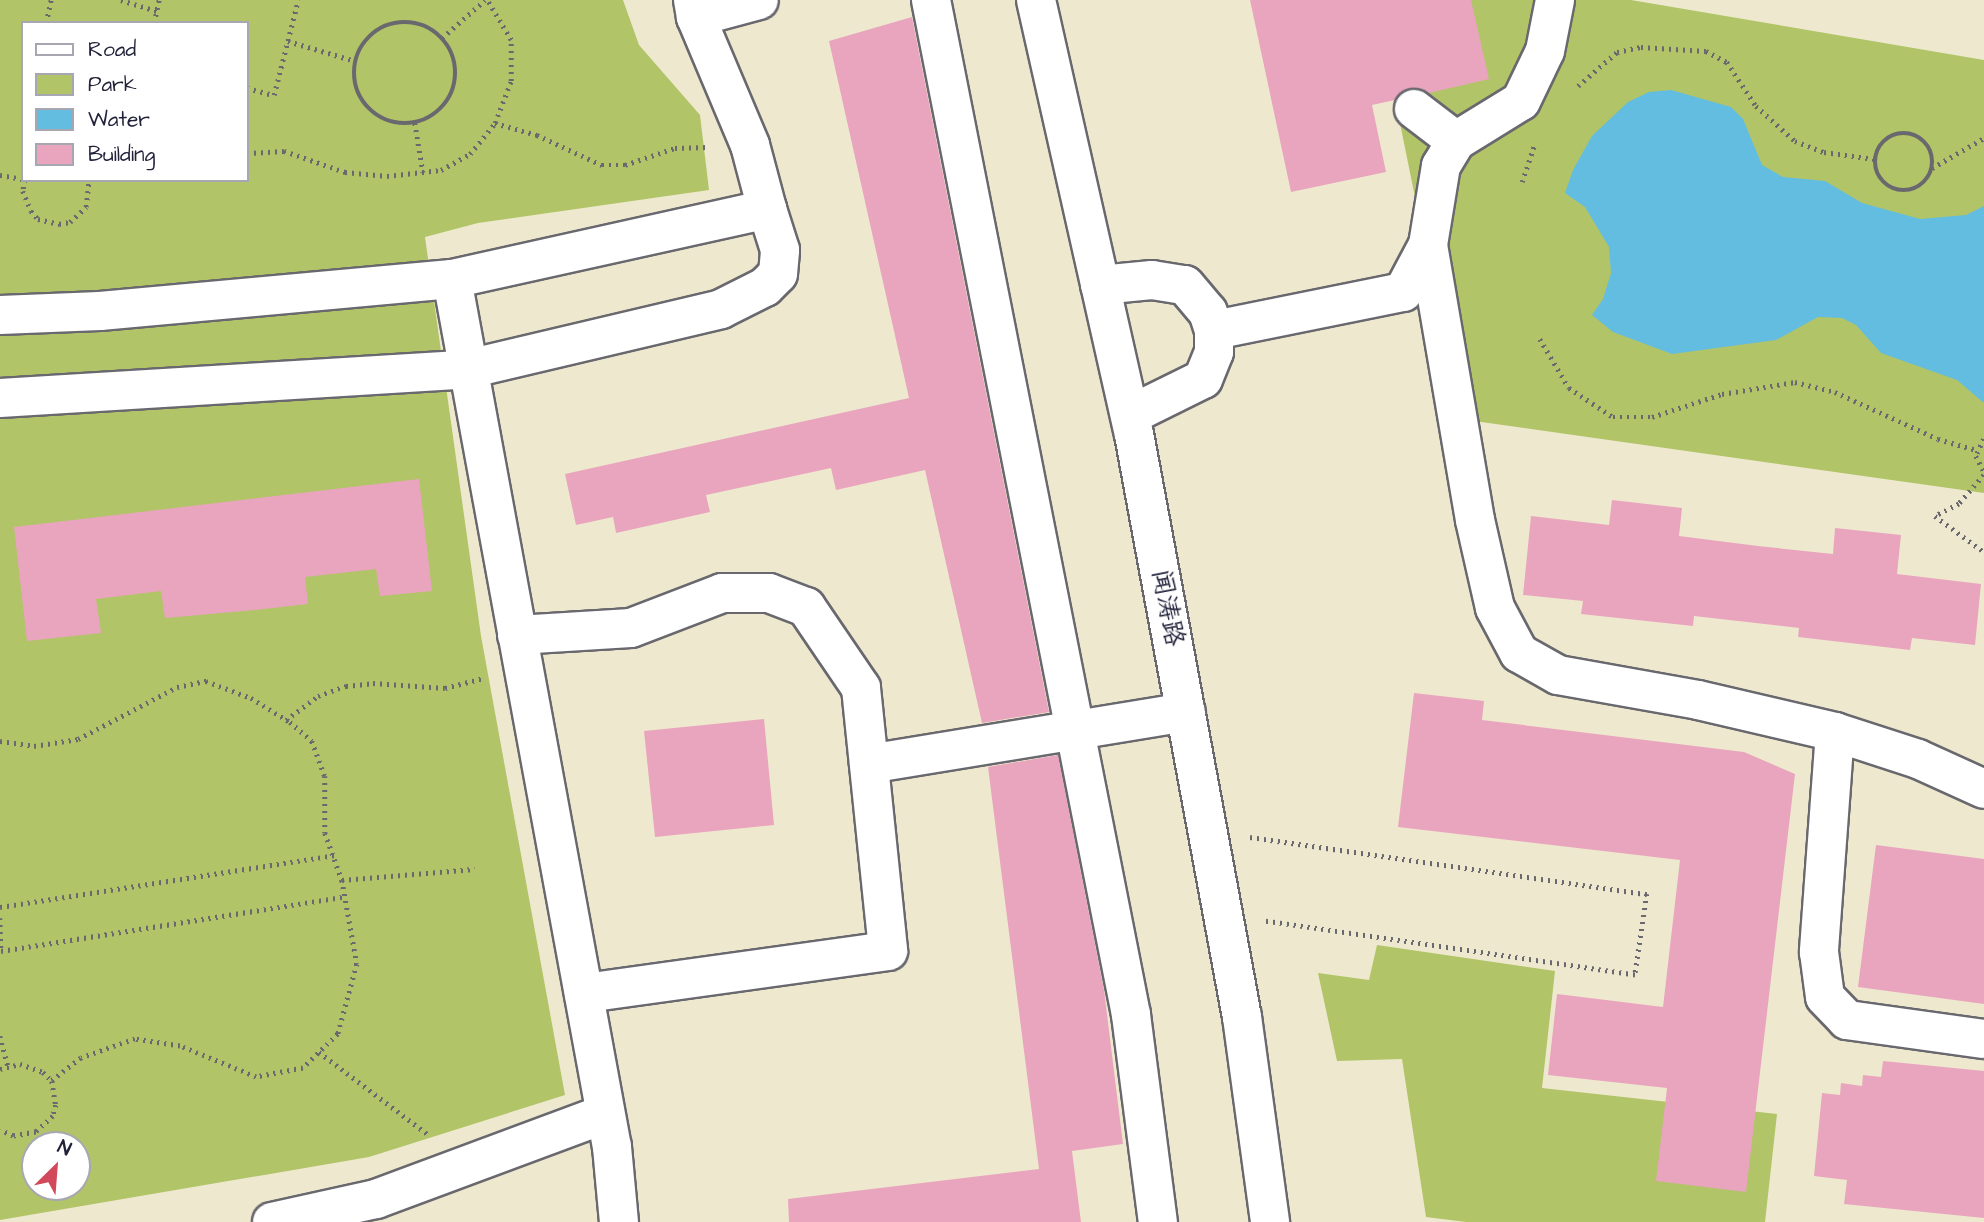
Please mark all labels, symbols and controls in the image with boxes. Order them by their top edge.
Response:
legend [21,21,248,182]
text: Road [88,35,136,64]
text: Park [88,70,137,99]
text: Water [88,105,150,134]
text: Building [88,140,155,169]
street label: 闻涛路 [1144,567,1190,649]
north arrow [21,1131,91,1201]
text: N [53,1134,75,1163]

